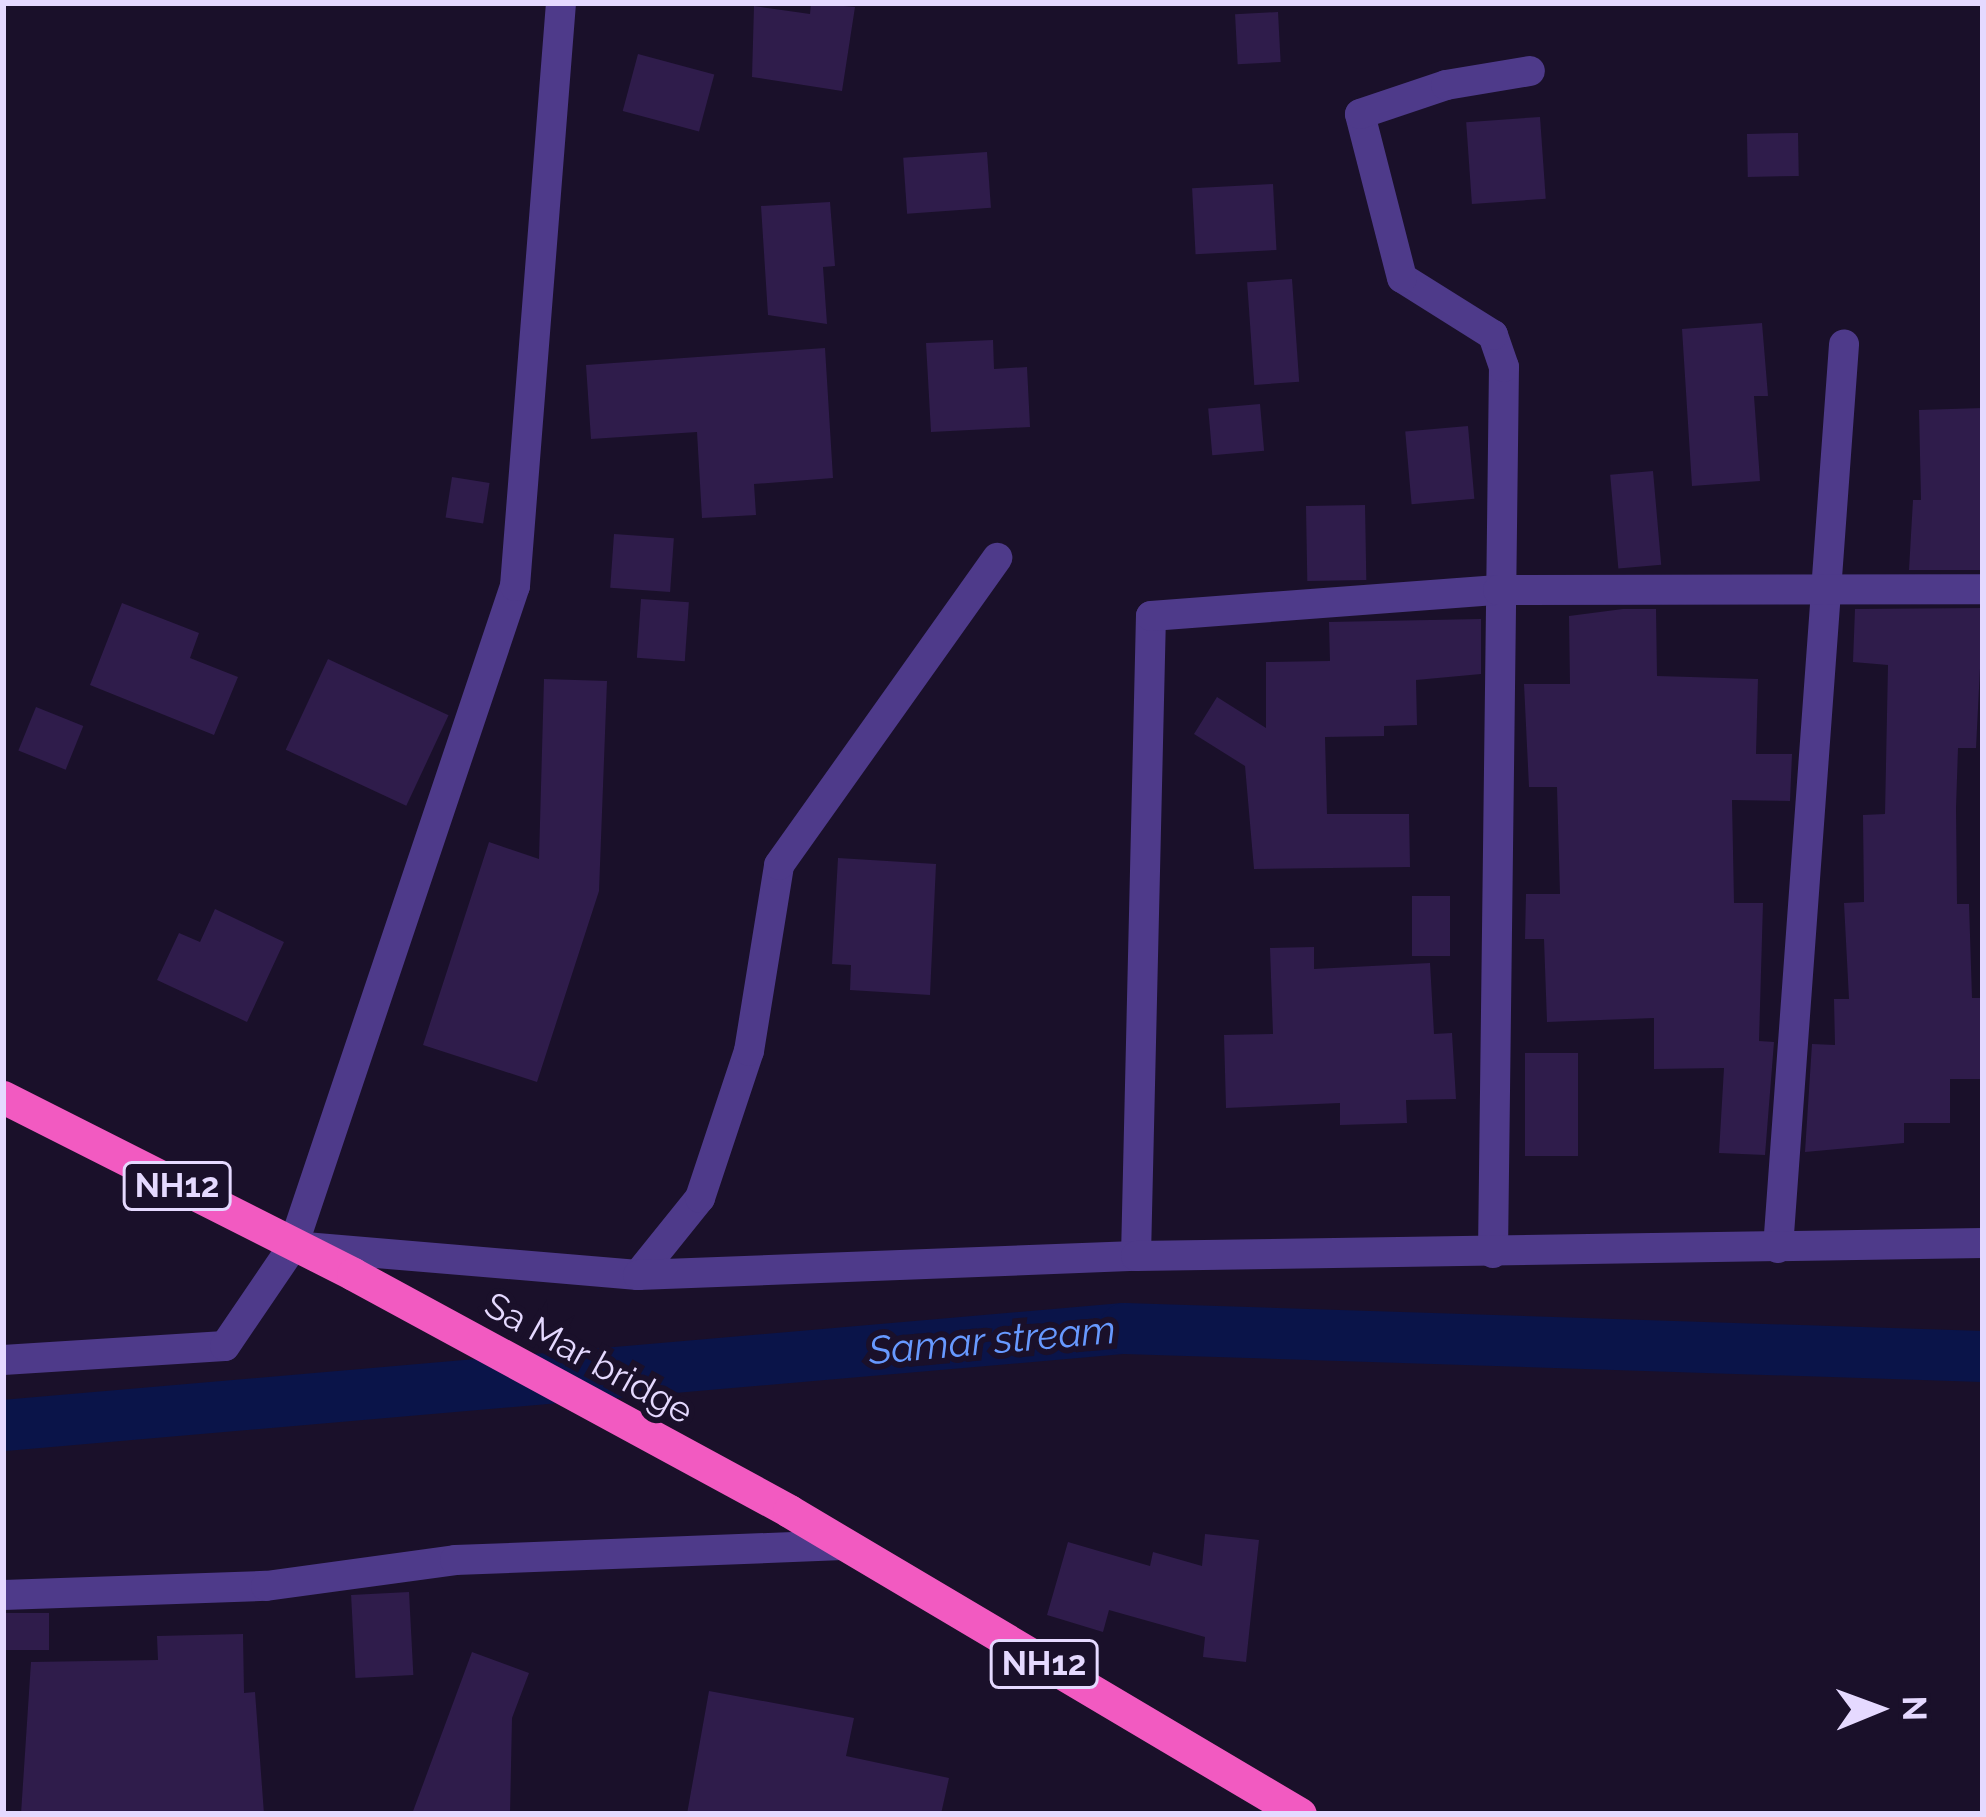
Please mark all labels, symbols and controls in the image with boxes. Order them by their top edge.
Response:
road number: NH12 [120,1159,234,1213]
street label: Sa Mar bridge [477,1283,701,1433]
water label: Samar stream [866,1306,1118,1374]
road number: NH12 [987,1637,1101,1691]
north arrow [1818,1649,1938,1769]
text: N [1895,1695,1934,1721]

